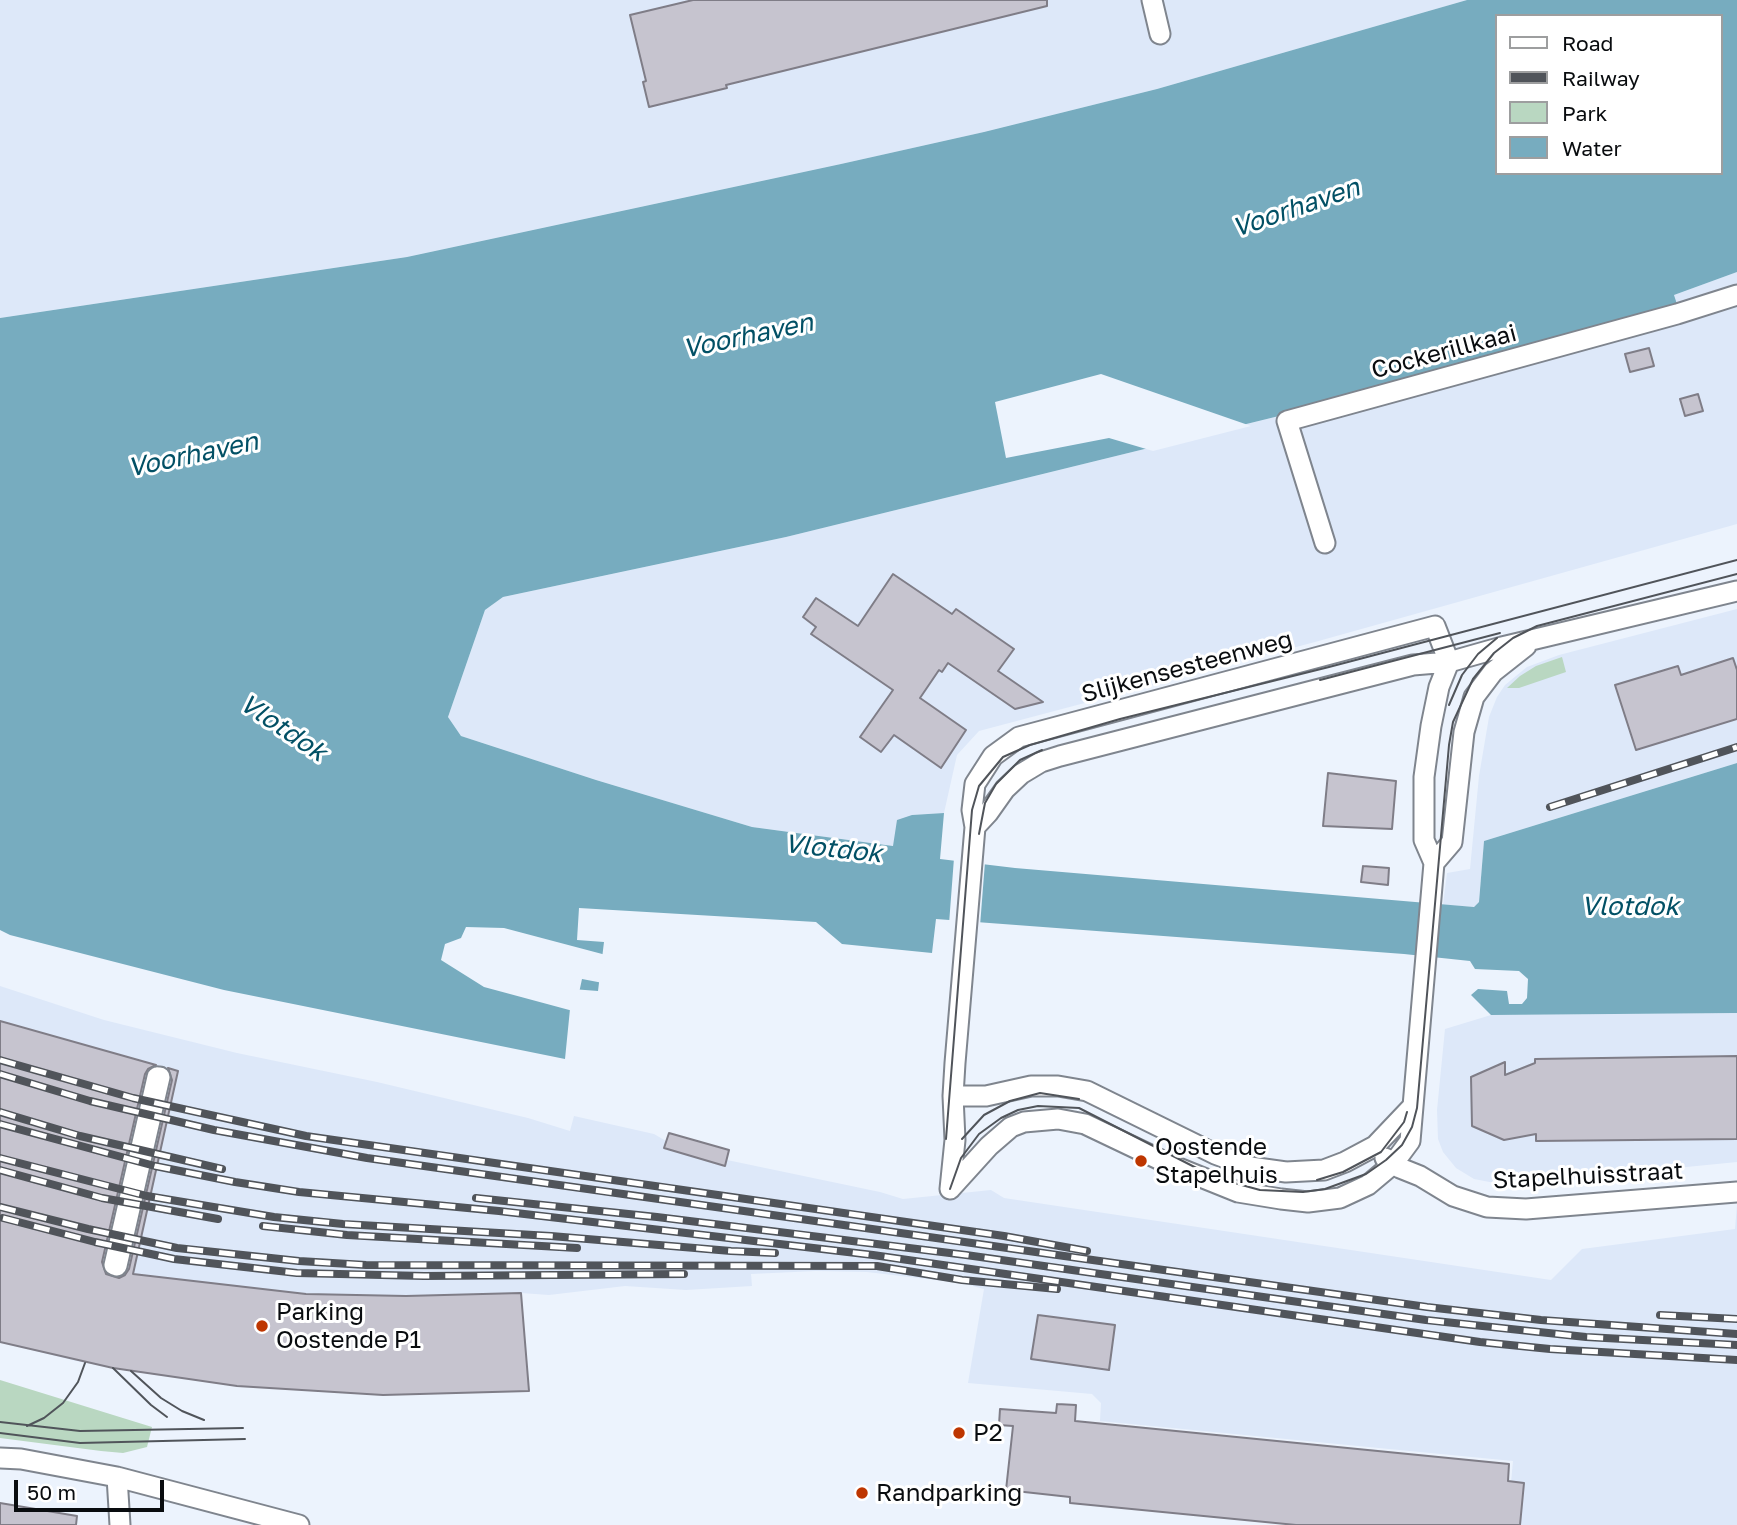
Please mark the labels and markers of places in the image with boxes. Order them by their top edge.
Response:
place label: Oostende Stapelhuis [1155,1133,1278,1189]
marker: Oostende Stapelhuis [1133,1153,1149,1169]
place label: Parking Oostende P1 [276,1298,421,1354]
marker: Parking Oostende P1 [254,1318,270,1334]
place label: P2 [973,1419,1003,1447]
marker: P2 [951,1425,967,1441]
place label: Randparking [876,1479,1022,1507]
marker: Randparking [854,1485,870,1501]

